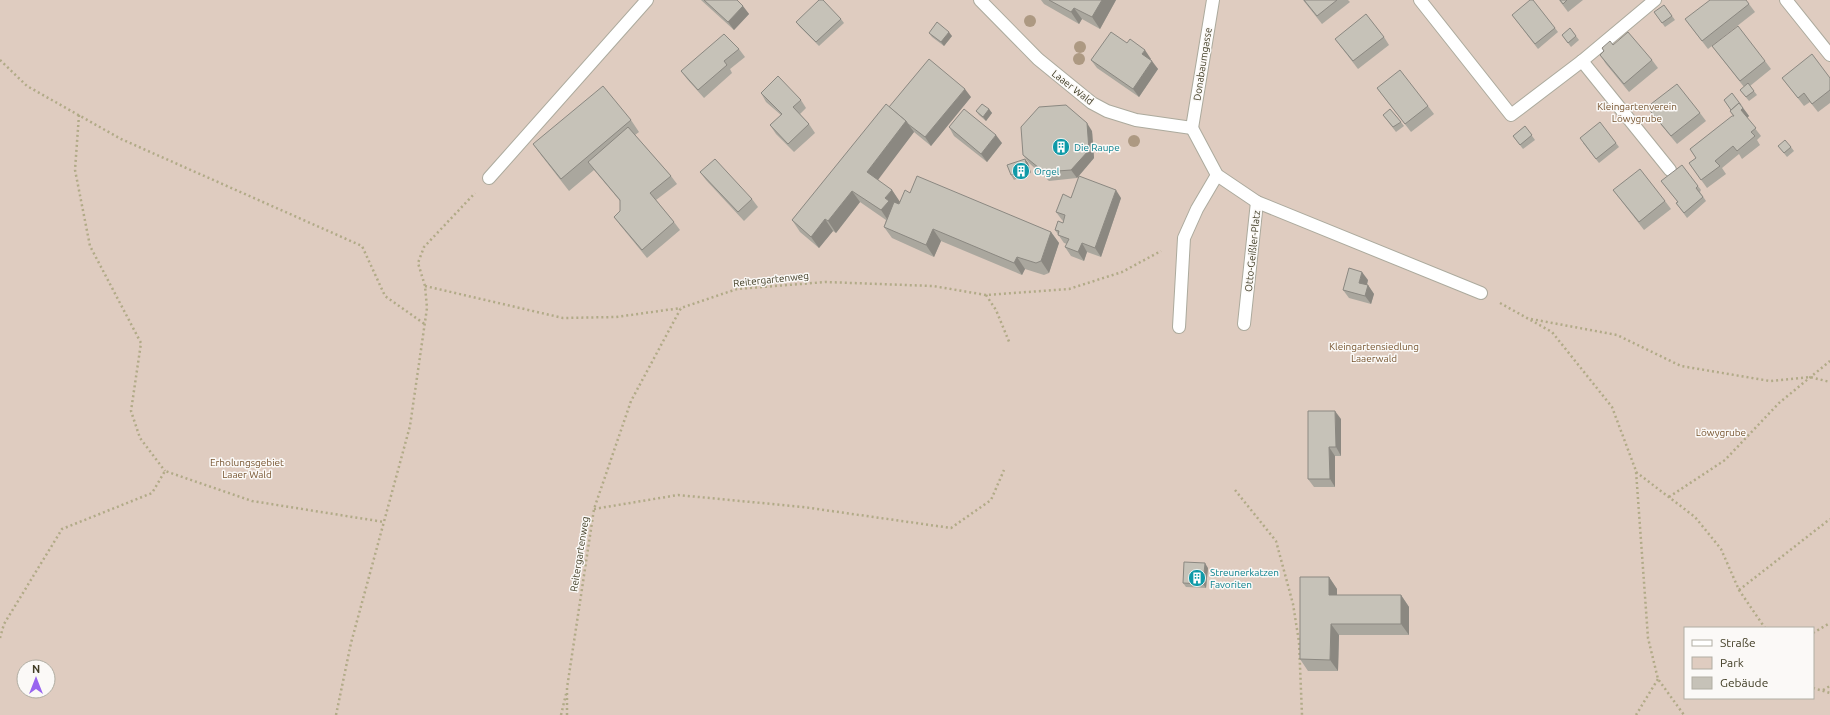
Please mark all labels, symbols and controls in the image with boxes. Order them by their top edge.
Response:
street label: Donabaumgasse [1191,27,1214,102]
street label: Laaer Wald [1050,68,1096,107]
park label: Kleingartenverein Löwygrube [1597,101,1677,124]
building icon: Die Raupe [1051,137,1071,157]
place label: Die Raupe [1074,142,1120,153]
building icon: Orgel [1011,161,1031,181]
place label: Orgel [1034,166,1060,177]
street label: Otto-Geißler-Platz [1243,209,1262,292]
street label: Reitergartenweg [733,270,810,289]
park label: Kleingartensiedlung Laaerwald [1329,341,1419,364]
park label: Löwygrube [1696,427,1746,438]
park label: Erholungsgebiet Laaer Wald [210,457,284,480]
street label: Reitergartenweg [568,516,591,593]
place label: Streunerkatzen Favoriten [1210,567,1279,590]
building icon: Streunerkatzen Favoriten [1187,568,1207,588]
legend [1684,627,1814,699]
text: Straße [1720,636,1756,649]
text: Park [1720,656,1744,669]
north arrow [16,659,56,699]
text: N [32,663,40,675]
text: Gebäude [1720,676,1768,689]

